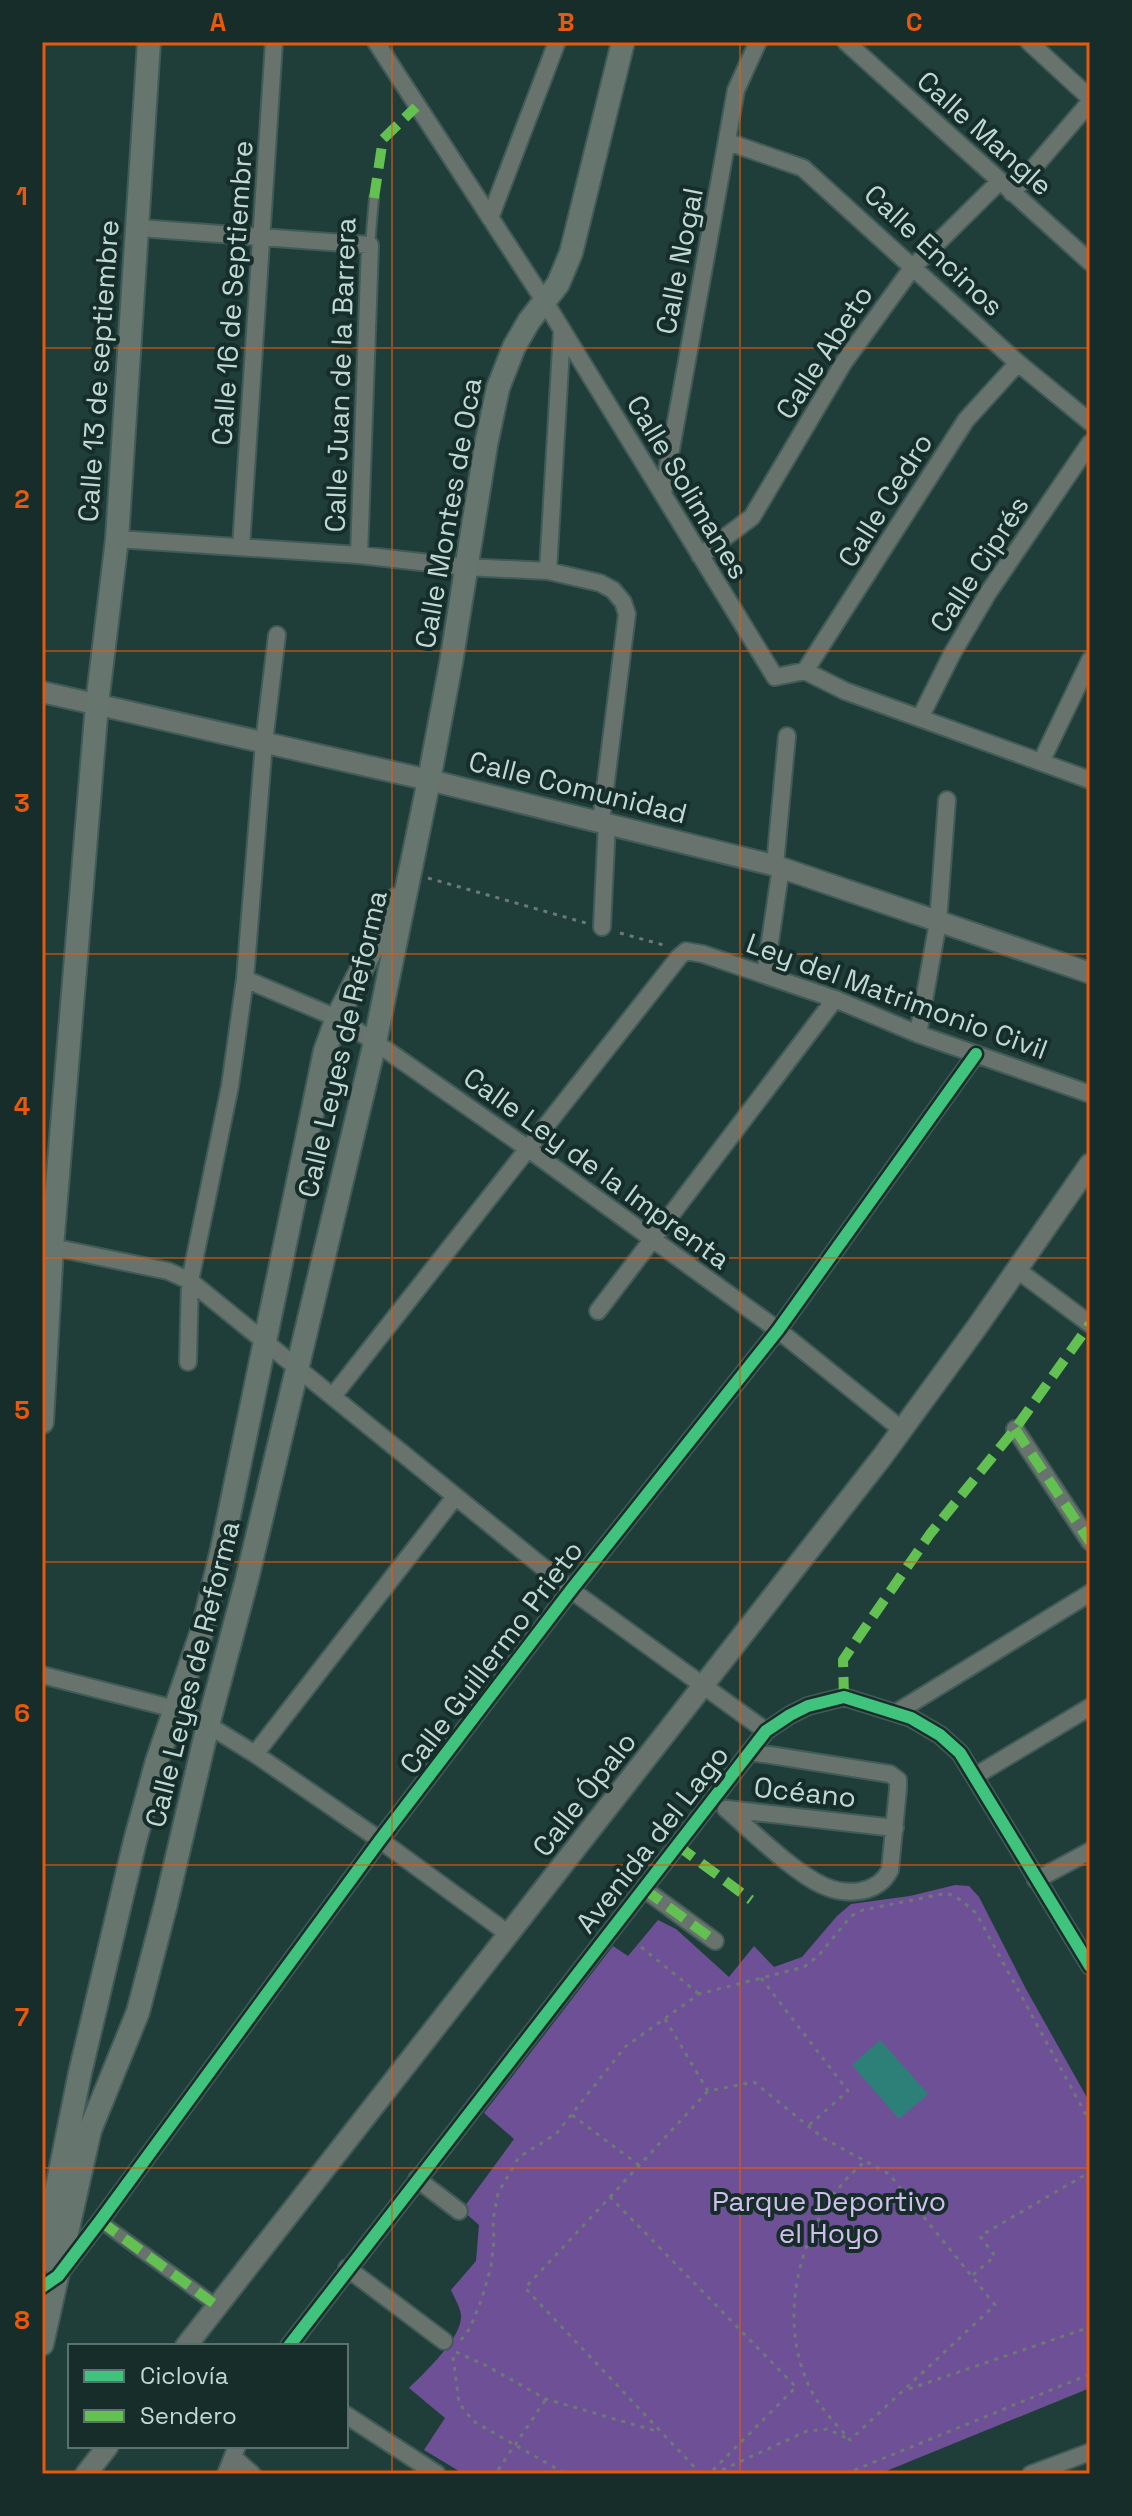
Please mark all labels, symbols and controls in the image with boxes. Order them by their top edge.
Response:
text: A [210,5,227,39]
text: B [557,5,575,39]
text: C [906,5,922,39]
street label: Calle Mangle [910,63,1060,203]
street label: Calle 16 de Septiembre [203,139,261,447]
street label: Calle Encinos [857,176,1011,324]
text: 1 [16,179,28,213]
street label: Calle Nogal [647,185,711,337]
street label: Calle Juan de la Barrera [317,217,363,533]
street label: Calle 13 de septiembre [69,219,127,523]
street label: Calle Abeto [767,278,881,426]
street label: Calle Montes de Oca [406,375,490,651]
street label: Calle Solimanes [619,388,757,586]
street label: Calle Cedro [830,426,940,574]
text: 2 [14,482,30,516]
street label: Calle Ciprés [921,489,1037,639]
street label: Calle Comunidad [465,742,691,832]
text: 3 [14,786,30,820]
street label: Calle Leyes de Reforma [289,887,395,1201]
street label: Ley del Matrimonio Civil [741,925,1053,1067]
street label: Calle Ley de la Imprenta [457,1059,737,1277]
text: 4 [14,1089,30,1123]
text: 5 [14,1393,30,1427]
street label: Calle Leyes de Reforma [137,1517,247,1831]
street label: Calle Guillermo Prieto [391,1533,591,1781]
text: 6 [14,1696,30,1730]
street label: Calle Ópalo [524,1724,644,1864]
street label: Avenida del Lago [567,1738,737,1940]
street label: Océano [752,1769,858,1815]
text: 7 [15,2000,29,2034]
park label: Parque Deportivo el Hoyo [712,2183,946,2251]
text: 8 [14,2303,30,2337]
legend [68,2344,348,2448]
text: Ciclovía [140,2360,229,2391]
text: Sendero [140,2400,237,2431]

